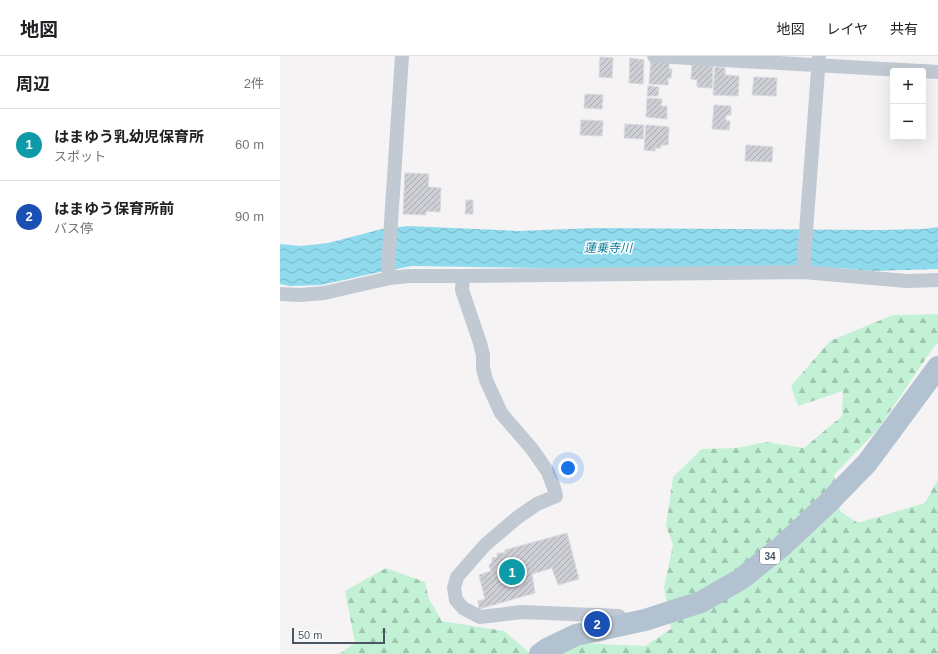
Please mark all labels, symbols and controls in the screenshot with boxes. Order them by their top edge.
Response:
text: 地図 [20,19,58,40]
text: 地図 [776,21,804,37]
text: レイヤ [826,21,868,37]
text: 共有 [890,21,918,37]
map controls [890,68,926,140]
button: + [890,68,926,104]
text: 周辺 [16,75,50,94]
text: 2件 [244,76,264,91]
button: − [890,104,926,140]
text: はまゆう乳幼児保育所 [54,128,204,145]
text: 1 [25,137,33,152]
text: 60 m [235,137,264,152]
text: スポット [54,149,106,164]
text: はまゆう保育所前 [54,200,174,217]
text: 2 [25,209,33,224]
text: 90 m [235,209,264,224]
text: バス停 [54,221,93,236]
water label: 蓮乗寺川 [584,241,634,255]
your location [558,458,578,478]
road number: 34 [760,548,780,564]
pin: 1 [499,557,525,587]
pin: 2 [584,609,610,639]
scale bar [292,626,385,645]
text: 50 m [298,629,322,641]

